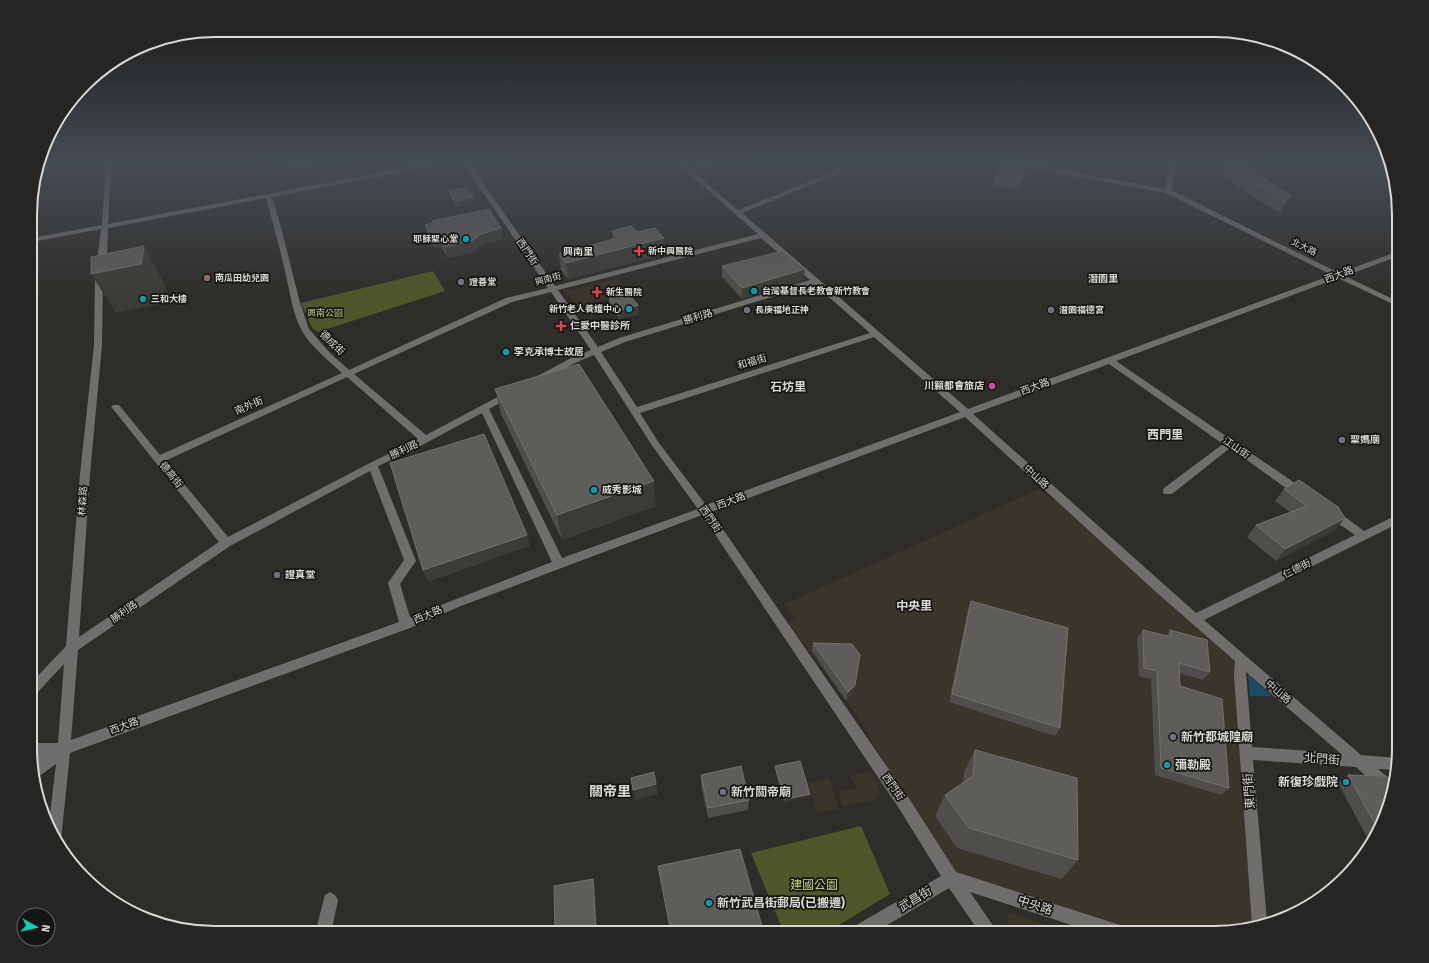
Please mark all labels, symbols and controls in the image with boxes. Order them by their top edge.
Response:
place label: 耶穌聖心堂 [413,234,458,244]
marker: 耶穌聖心堂 [461,234,471,244]
street label: 西門街 [514,236,540,268]
street label: 北大路 [1290,237,1318,257]
marker: 新中興醫院 [633,245,645,257]
district label: 興南里 [563,246,593,258]
place label: 新中興醫院 [648,246,693,256]
street label: 西大路 [1323,264,1355,286]
street label: 興南街 [534,271,562,287]
marker: 南瓜田幼兒園 [202,273,212,283]
place label: 南瓜田幼兒園 [215,273,269,283]
district label: 潛園里 [1088,273,1118,285]
marker: 證善堂 [456,277,466,287]
place label: 證善堂 [469,277,496,287]
marker: 新生醫院 [591,286,603,298]
marker: 台灣基督長老教會新竹教會 [749,286,759,296]
place label: 台灣基督長老教會新竹教會 [762,286,870,296]
place label: 新生醫院 [606,287,642,297]
marker: 三和大樓 [138,294,148,304]
place label: 三和大樓 [151,294,187,304]
place label: 新竹老人養護中心 [549,303,621,314]
marker: 新竹老人養護中心 [624,304,634,314]
place label: 潛園福德宮 [1059,304,1104,315]
marker: 長庚福地正神 [742,305,752,315]
place label: 長庚福地正神 [755,305,809,315]
marker: 潛園福德宮 [1046,305,1056,315]
street label: 勝利路 [682,307,714,327]
park label: 興南公園 [307,308,343,318]
marker: 仁愛中醫診所 [555,320,567,332]
place label: 仁愛中醫診所 [570,320,630,332]
street label: 德成街 [317,328,347,358]
place label: 李克承博士故居 [514,346,584,358]
marker: 李克承博士故居 [501,347,511,357]
street label: 和福街 [736,352,768,372]
street label: 西大路 [1019,376,1051,398]
district label: 石坊里 [770,380,806,394]
place label: 川籟都會旅店 [924,380,984,392]
marker: 川籟都會旅店 [987,381,997,391]
street label: 南外街 [233,394,265,418]
district label: 西門里 [1147,428,1183,442]
street label: 江山街 [1220,434,1252,462]
place label: 聖媽廟 [1350,434,1380,446]
marker: 聖媽廟 [1337,435,1347,445]
street label: 勝利路 [388,438,420,462]
street label: 德高街 [157,460,185,490]
street label: 中山路 [1021,462,1051,492]
place label: 威秀影城 [602,484,642,496]
marker: 威秀影城 [589,485,599,495]
street label: 林森路 [76,486,90,516]
street label: 西大路 [715,490,747,512]
street label: 西門街 [696,503,724,535]
street label: 仁德街 [1281,557,1313,581]
place label: 證真堂 [285,569,315,581]
marker: 證真堂 [272,570,282,580]
street label: 勝利路 [108,598,140,626]
district label: 中央里 [896,599,932,613]
street label: 西大路 [412,604,444,626]
street label: 中山路 [1263,678,1293,706]
street label: 西大路 [108,715,140,737]
place label: 新竹都城隍廟 [1181,730,1253,744]
marker: 新竹都城隍廟 [1168,732,1178,742]
street label: 北門街 [1304,751,1340,767]
place label: 彌勒殿 [1175,758,1211,772]
marker: 彌勒殿 [1162,760,1172,770]
street label: 西門街 [879,771,907,803]
street label: 東門街 [1241,773,1257,809]
place label: 新復珍戲院 [1278,775,1338,789]
marker: 新復珍戲院 [1341,777,1351,787]
district label: 關帝里 [589,783,631,800]
place label: 新竹關帝廟 [731,785,791,799]
marker: 新竹關帝廟 [718,787,728,797]
park label: 建國公園 [790,878,838,892]
street label: 武昌街 [896,884,934,914]
street label: 中央路 [1016,893,1054,917]
place label: 新竹武昌街郵局(已搬遷) [717,896,845,910]
marker: 新竹武昌街郵局(已搬遷) [704,898,714,908]
north arrow [16,907,56,947]
text: N [38,924,52,933]

